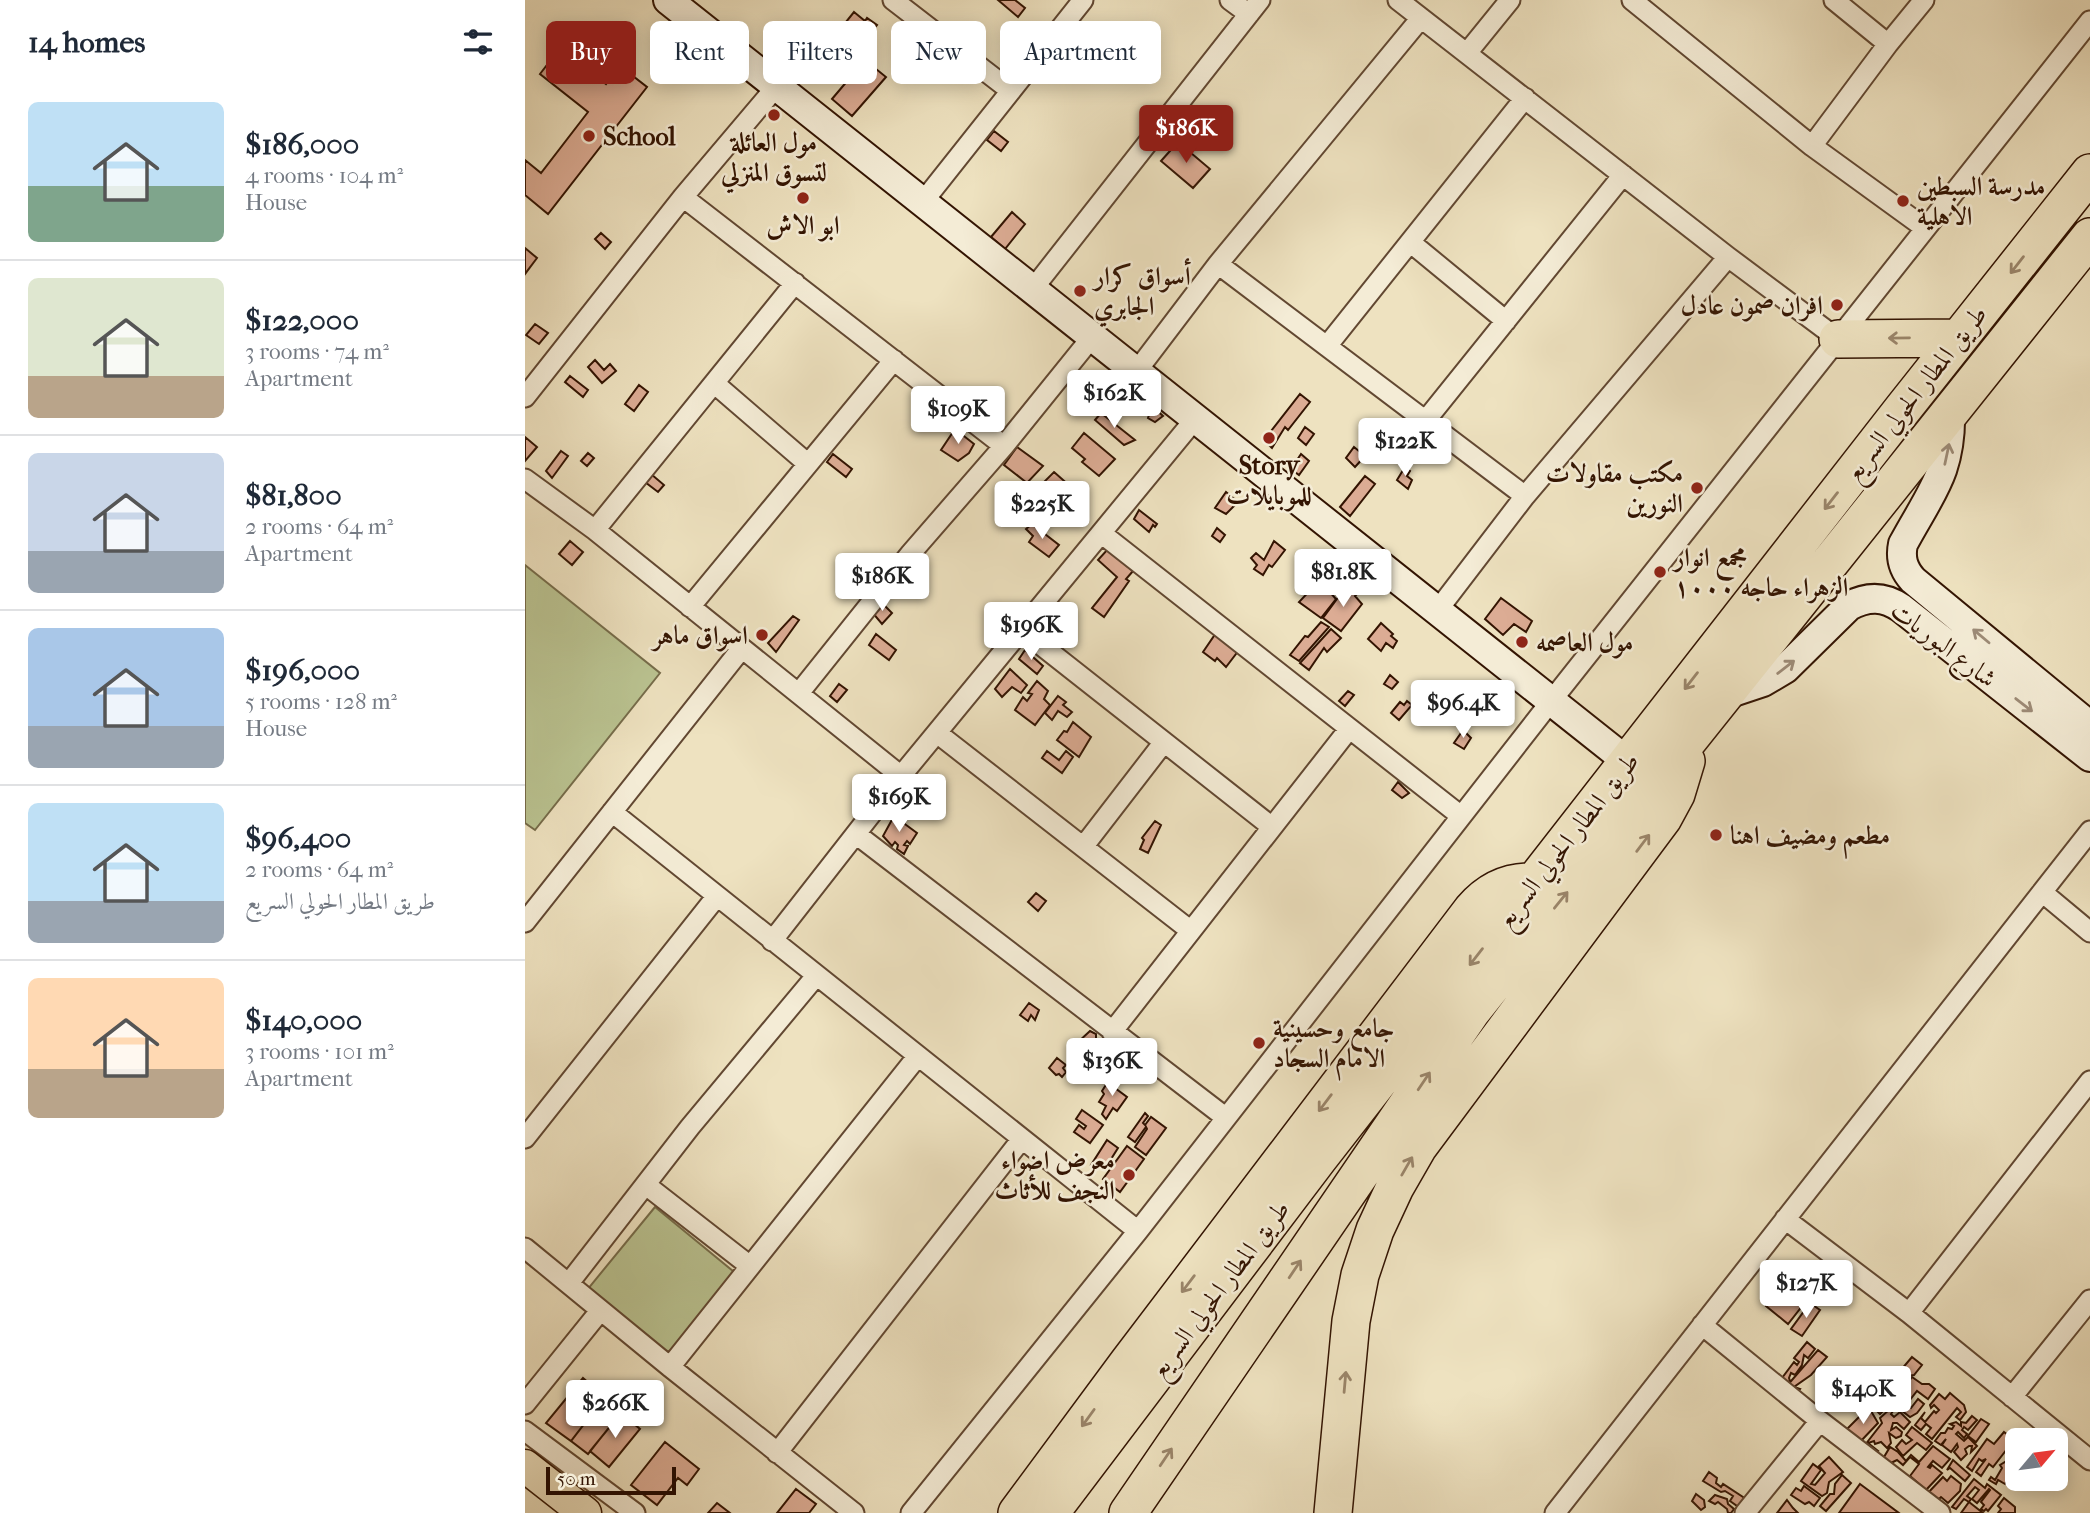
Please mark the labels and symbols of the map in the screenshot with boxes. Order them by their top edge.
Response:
pin: $186K [1137,106,1235,165]
marker: مول العائلة لتسوق المنزلي [766,107,782,123]
place label: School [603,121,676,152]
place label: مول العائلة لتسوق المنزلي [720,127,827,194]
marker: School [581,128,597,144]
place label: مدرسة السبطين الاهلية [1917,171,2045,232]
marker: ابو الاش [795,190,811,206]
marker: مدرسة السبطين الاهلية [1895,193,1911,209]
place label: ابو الاش [766,210,840,242]
one-way arrow [2009,255,2025,273]
place label: أسواق كرار الجابري [1091,258,1192,328]
marker: أسواق كرار الجابري [1072,283,1088,299]
place label: افران صمون عادل [1680,290,1823,322]
marker: افران صمون عادل [1829,297,1845,313]
street label: طريق المطار الحولي السريع [1837,299,2000,492]
one-way arrow [1887,331,1910,345]
pin: $162K [1065,370,1163,430]
pin: $109K [909,386,1007,446]
pin: $122K [1356,419,1454,478]
marker: Story للموبايلات [1261,430,1277,446]
one-way arrow [1942,444,1955,466]
place label: Story للموبايلات [1226,450,1312,512]
place label: مكتب مقاولات النورين [1546,458,1683,520]
marker: مكتب مقاولات النورين [1689,480,1705,496]
pin: $225K [993,482,1091,541]
one-way arrow [1823,491,1838,510]
place label: مجمع انوار الزهراء حاجه ١٠٠٠ [1671,542,1848,604]
pin: $81.8K [1286,550,1400,609]
pin: $186K [833,554,931,613]
marker: مجمع انوار الزهراء حاجه ١٠٠٠ [1652,564,1668,580]
street label: شارع البوريات [1881,594,2003,699]
pin: $196K [982,602,1080,662]
place label: اسواق ماهر [650,620,748,652]
marker: اسواق ماهر [754,627,770,643]
place label: مول العاصمه [1536,627,1633,659]
one-way arrow [1972,628,1990,643]
marker: مول العاصمه [1514,634,1530,650]
one-way arrow [1776,660,1795,675]
one-way arrow [1683,671,1698,689]
pin: $96.4K [1406,680,1520,740]
one-way arrow [2014,698,2033,713]
street label: طريق المطار الحولي السريع [1489,746,1652,939]
pin: $169K [850,774,948,834]
place label: مطعم ومضيف اهنا [1730,820,1890,859]
marker: مطعم ومضيف اهنا [1708,827,1724,843]
one-way arrow [1635,835,1650,853]
one-way arrow [1553,892,1569,910]
one-way arrow [1468,947,1483,965]
place label: جامع وحسينية الامام السجاد [1273,1013,1394,1081]
marker: جامع وحسينية الامام السجاد [1251,1035,1267,1051]
pin: $136K [1063,1038,1161,1098]
one-way arrow [1416,1072,1431,1091]
one-way arrow [1318,1093,1333,1111]
place label: معرض اضواء النجف للأثاث [995,1145,1115,1206]
one-way arrow [1401,1156,1415,1176]
marker: معرض اضواء النجف للأثاث [1121,1167,1137,1183]
street label: طريق المطار الحولي السريع [1142,1194,1303,1389]
one-way arrow [1288,1260,1302,1279]
pin: $127K [1757,1260,1855,1320]
one-way arrow [1181,1274,1195,1293]
pin: $140K [1814,1366,1912,1426]
one-way arrow [1339,1371,1352,1394]
pin: $266K [566,1380,664,1440]
one-way arrow [1080,1408,1095,1427]
north arrow [2005,1428,2069,1491]
one-way arrow [1159,1448,1173,1467]
scale bar [546,1464,675,1496]

